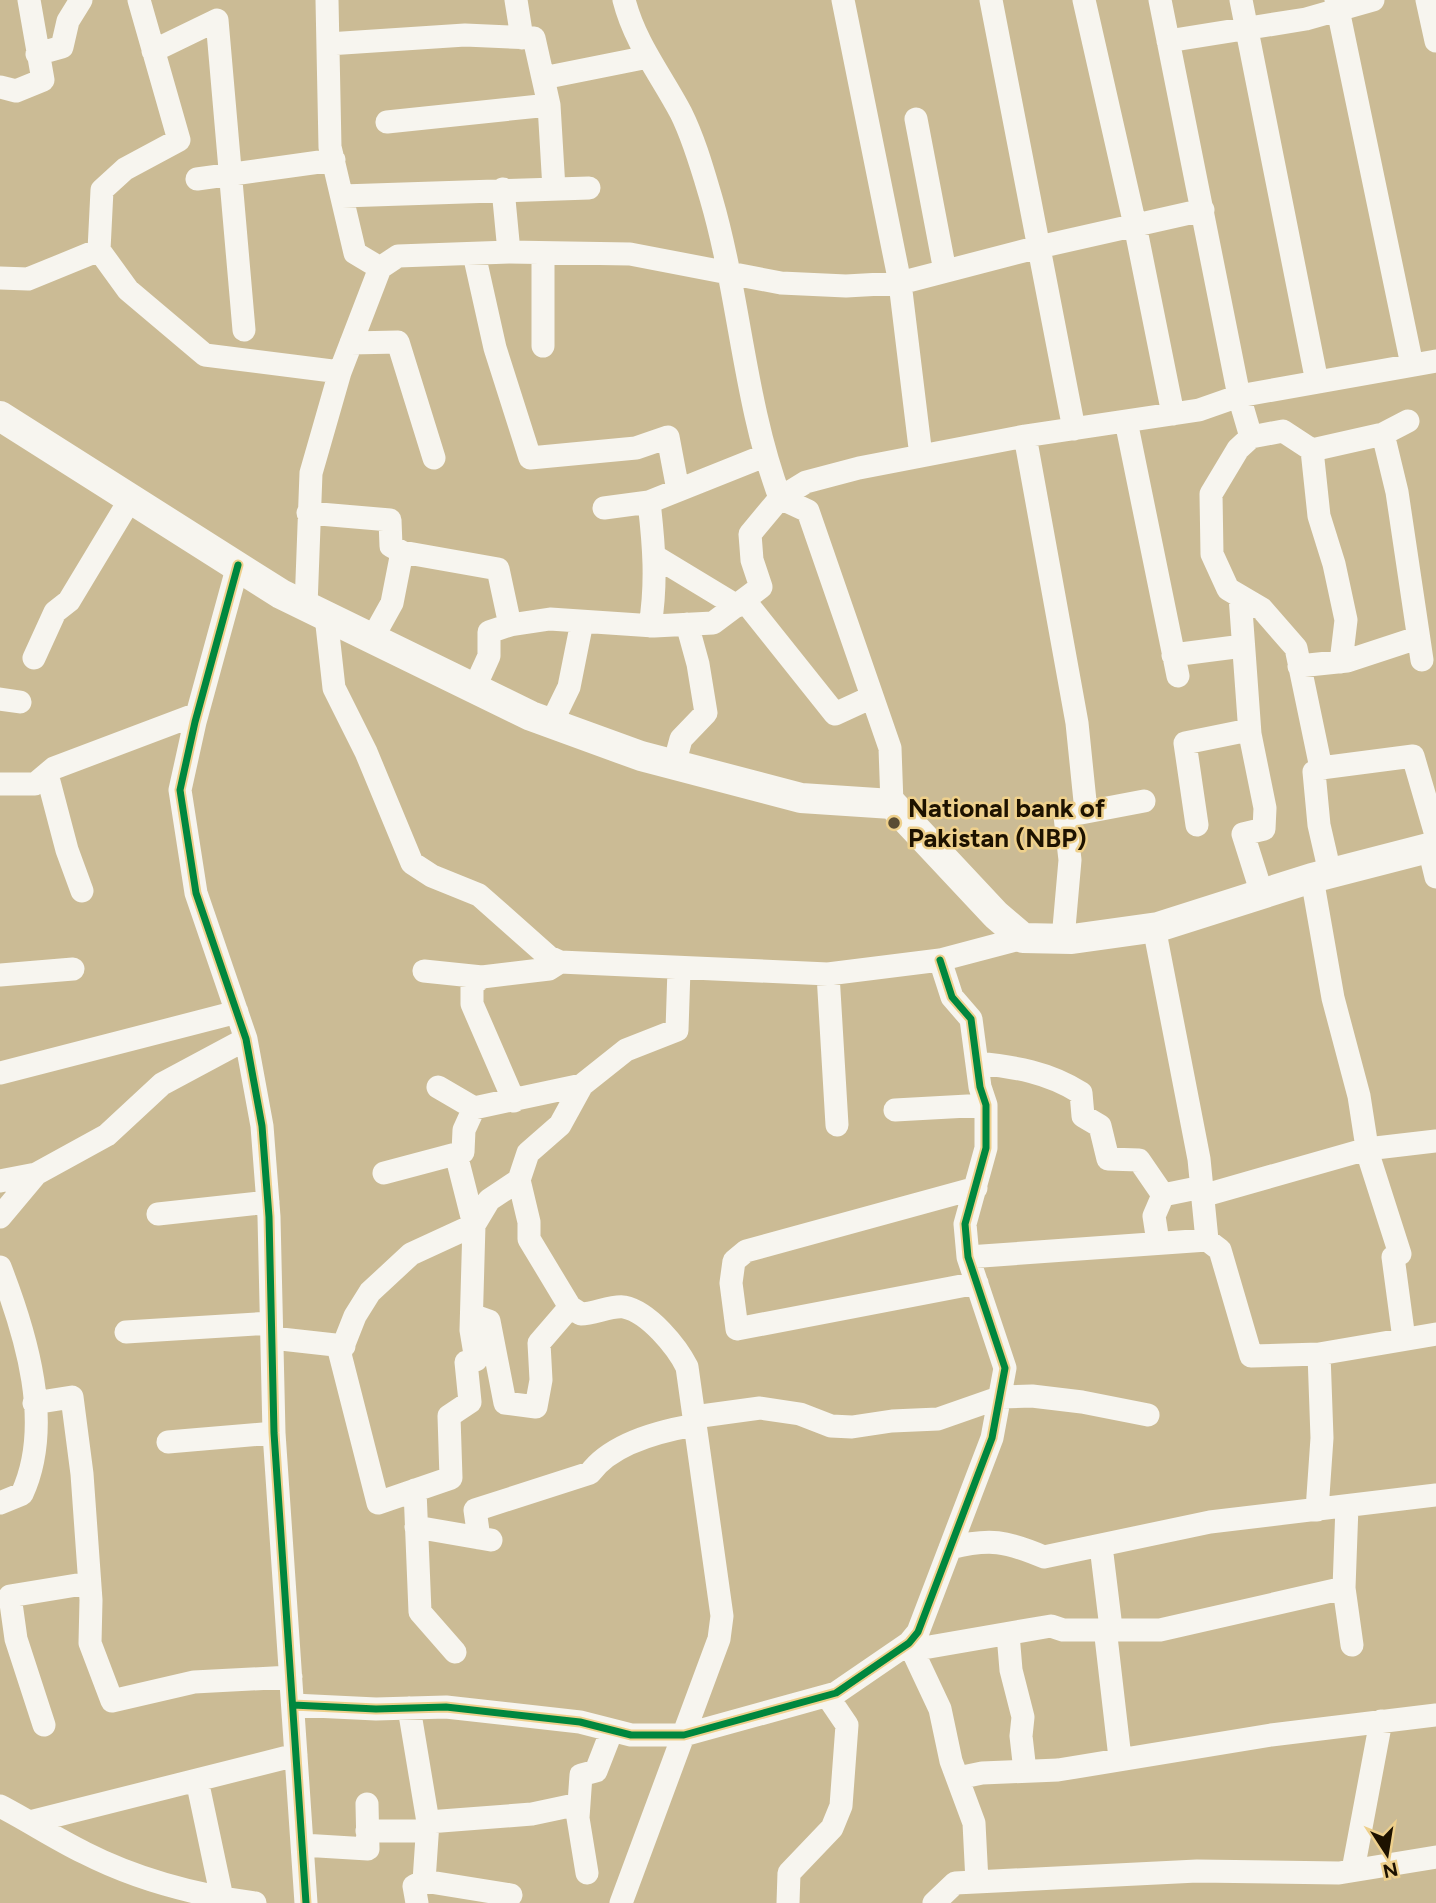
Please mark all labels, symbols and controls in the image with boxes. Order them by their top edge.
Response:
place label: National bank of Pakistan (NBP) [908,792,1106,854]
marker: National bank of Pakistan (NBP) [886,815,902,831]
north arrow [1352,1819,1422,1889]
text: N [1381,1857,1400,1883]

